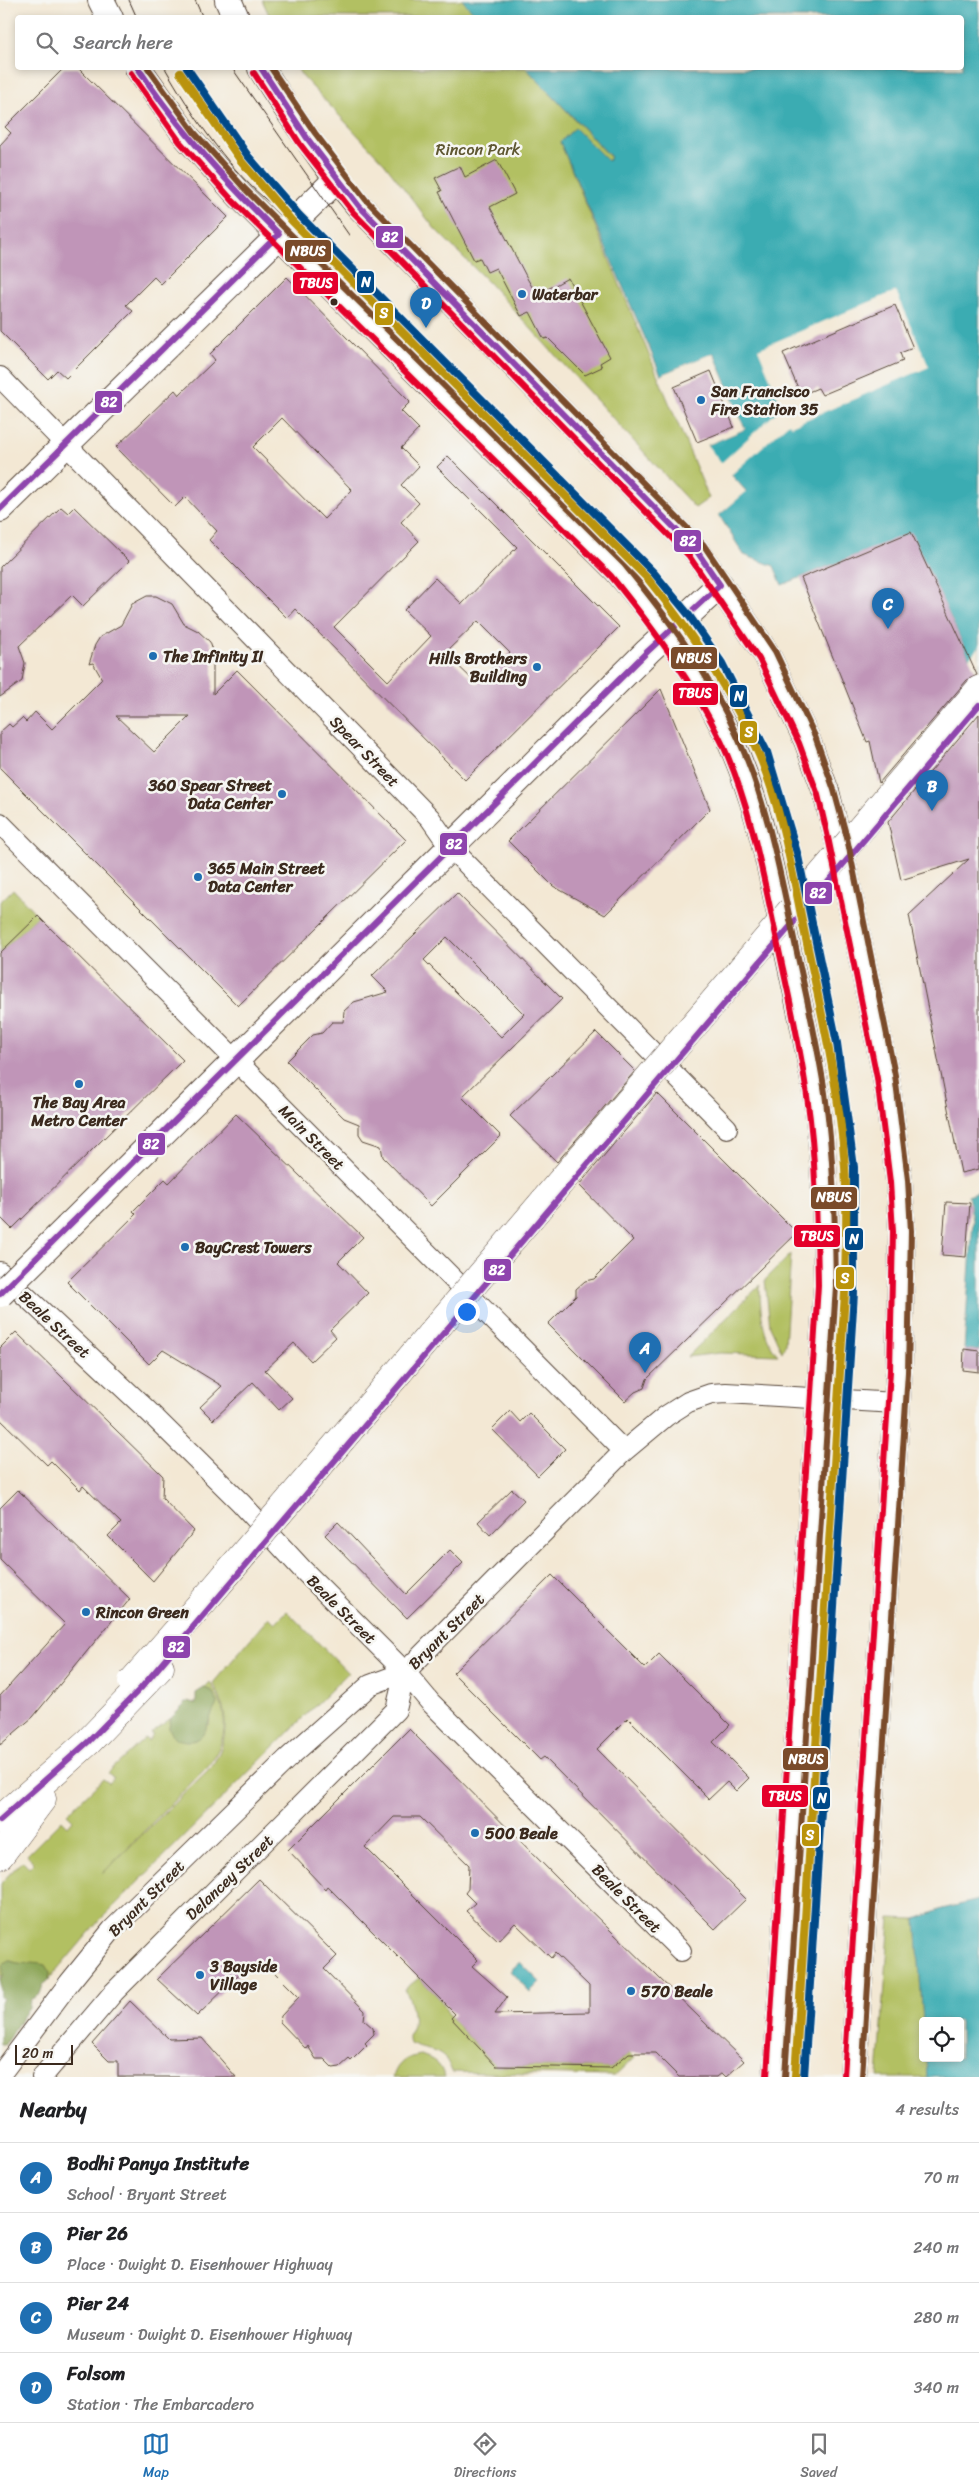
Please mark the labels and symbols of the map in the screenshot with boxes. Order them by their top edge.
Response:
park label: Rincon Park [436,135,521,164]
line badge: 82 [375,225,404,249]
text: 82 [381,225,399,250]
line badge: NBUS [284,239,332,263]
text: NBUS [289,239,326,264]
line badge: N [356,270,375,294]
text: N [360,270,371,295]
line badge: TBUS [292,271,339,295]
text: TBUS [299,271,333,296]
place label: Waterbar [532,280,599,309]
pin: D [410,287,442,328]
marker: Waterbar [516,288,528,300]
unlabelled marker [329,297,339,307]
text: S [379,301,389,326]
line badge: S [374,302,394,326]
place label: San Francisco Fire Station 35 [710,377,819,424]
line badge: 82 [94,390,123,414]
text: 82 [100,390,118,415]
marker: San Francisco Fire Station 35 [695,394,707,406]
line badge: 82 [673,529,702,553]
text: 82 [679,529,697,554]
pin: C [872,588,904,629]
place label: The Infinity II [163,642,264,671]
place label: Hills Brothers Building [428,644,528,691]
line badge: NBUS [670,646,718,670]
text: NBUS [675,646,712,671]
marker: The Infinity II [147,650,159,662]
marker: Hills Brothers Building [531,661,543,673]
text: TBUS [678,681,712,706]
line badge: TBUS [672,682,719,706]
line badge: N [729,684,748,708]
text: N [733,684,744,709]
street label: Spear Street [322,708,407,794]
line badge: S [739,720,758,744]
text: S [744,720,754,745]
pin: B [916,770,948,811]
place label: 360 Spear Street Data Center [147,771,273,818]
marker: 360 Spear Street Data Center [276,788,288,800]
line badge: 82 [439,832,468,856]
text: 82 [445,832,463,857]
place label: 365 Main Street Data Center [207,854,325,901]
marker: 365 Main Street Data Center [192,871,204,883]
line badge: 82 [804,881,833,905]
text: 82 [809,881,827,906]
marker: The Bay Area Metro Center [73,1078,85,1090]
place label: The Bay Area Metro Center [30,1088,128,1135]
street label: Main Street [271,1097,352,1178]
line badge: 82 [137,1132,166,1156]
text: 82 [142,1132,160,1157]
text: NBUS [815,1185,852,1210]
line badge: NBUS [810,1186,858,1210]
line badge: TBUS [793,1224,841,1248]
text: TBUS [800,1224,834,1249]
line badge: N [844,1227,864,1251]
text: N [848,1227,859,1252]
place label: BayCrest Towers [195,1233,312,1262]
marker: BayCrest Towers [179,1241,191,1253]
line badge: 82 [483,1258,512,1282]
text: 82 [488,1258,506,1283]
line badge: S [835,1266,855,1290]
text: S [840,1266,850,1291]
street label: Beale Street [12,1283,97,1366]
your location [454,1299,480,1325]
pin: A [629,1332,661,1373]
street label: Beale Street [300,1567,384,1651]
street label: Bryant Street [401,1586,492,1677]
place label: Rincon Green [95,1598,189,1627]
marker: Rincon Green [80,1606,92,1618]
line badge: 82 [162,1635,191,1659]
text: 82 [167,1635,185,1660]
line badge: NBUS [782,1747,829,1771]
text: NBUS [787,1747,824,1772]
line badge: TBUS [761,1784,809,1808]
text: TBUS [768,1784,802,1809]
line badge: N [812,1786,831,1810]
text: N [816,1786,827,1811]
place label: 500 Beale [485,1819,558,1848]
line badge: S [801,1823,820,1847]
text: S [805,1823,815,1848]
street label: Delancey Street [178,1827,281,1927]
marker: 500 Beale [469,1827,481,1839]
street label: Bryant Street [101,1853,192,1944]
street label: Beale Street [585,1856,669,1940]
place label: 3 Bayside Village [209,1952,278,1999]
marker: 3 Bayside Village [194,1969,206,1981]
place label: 570 Beale [641,1977,713,2006]
marker: 570 Beale [625,1985,637,1997]
scale bar [15,2042,72,2065]

